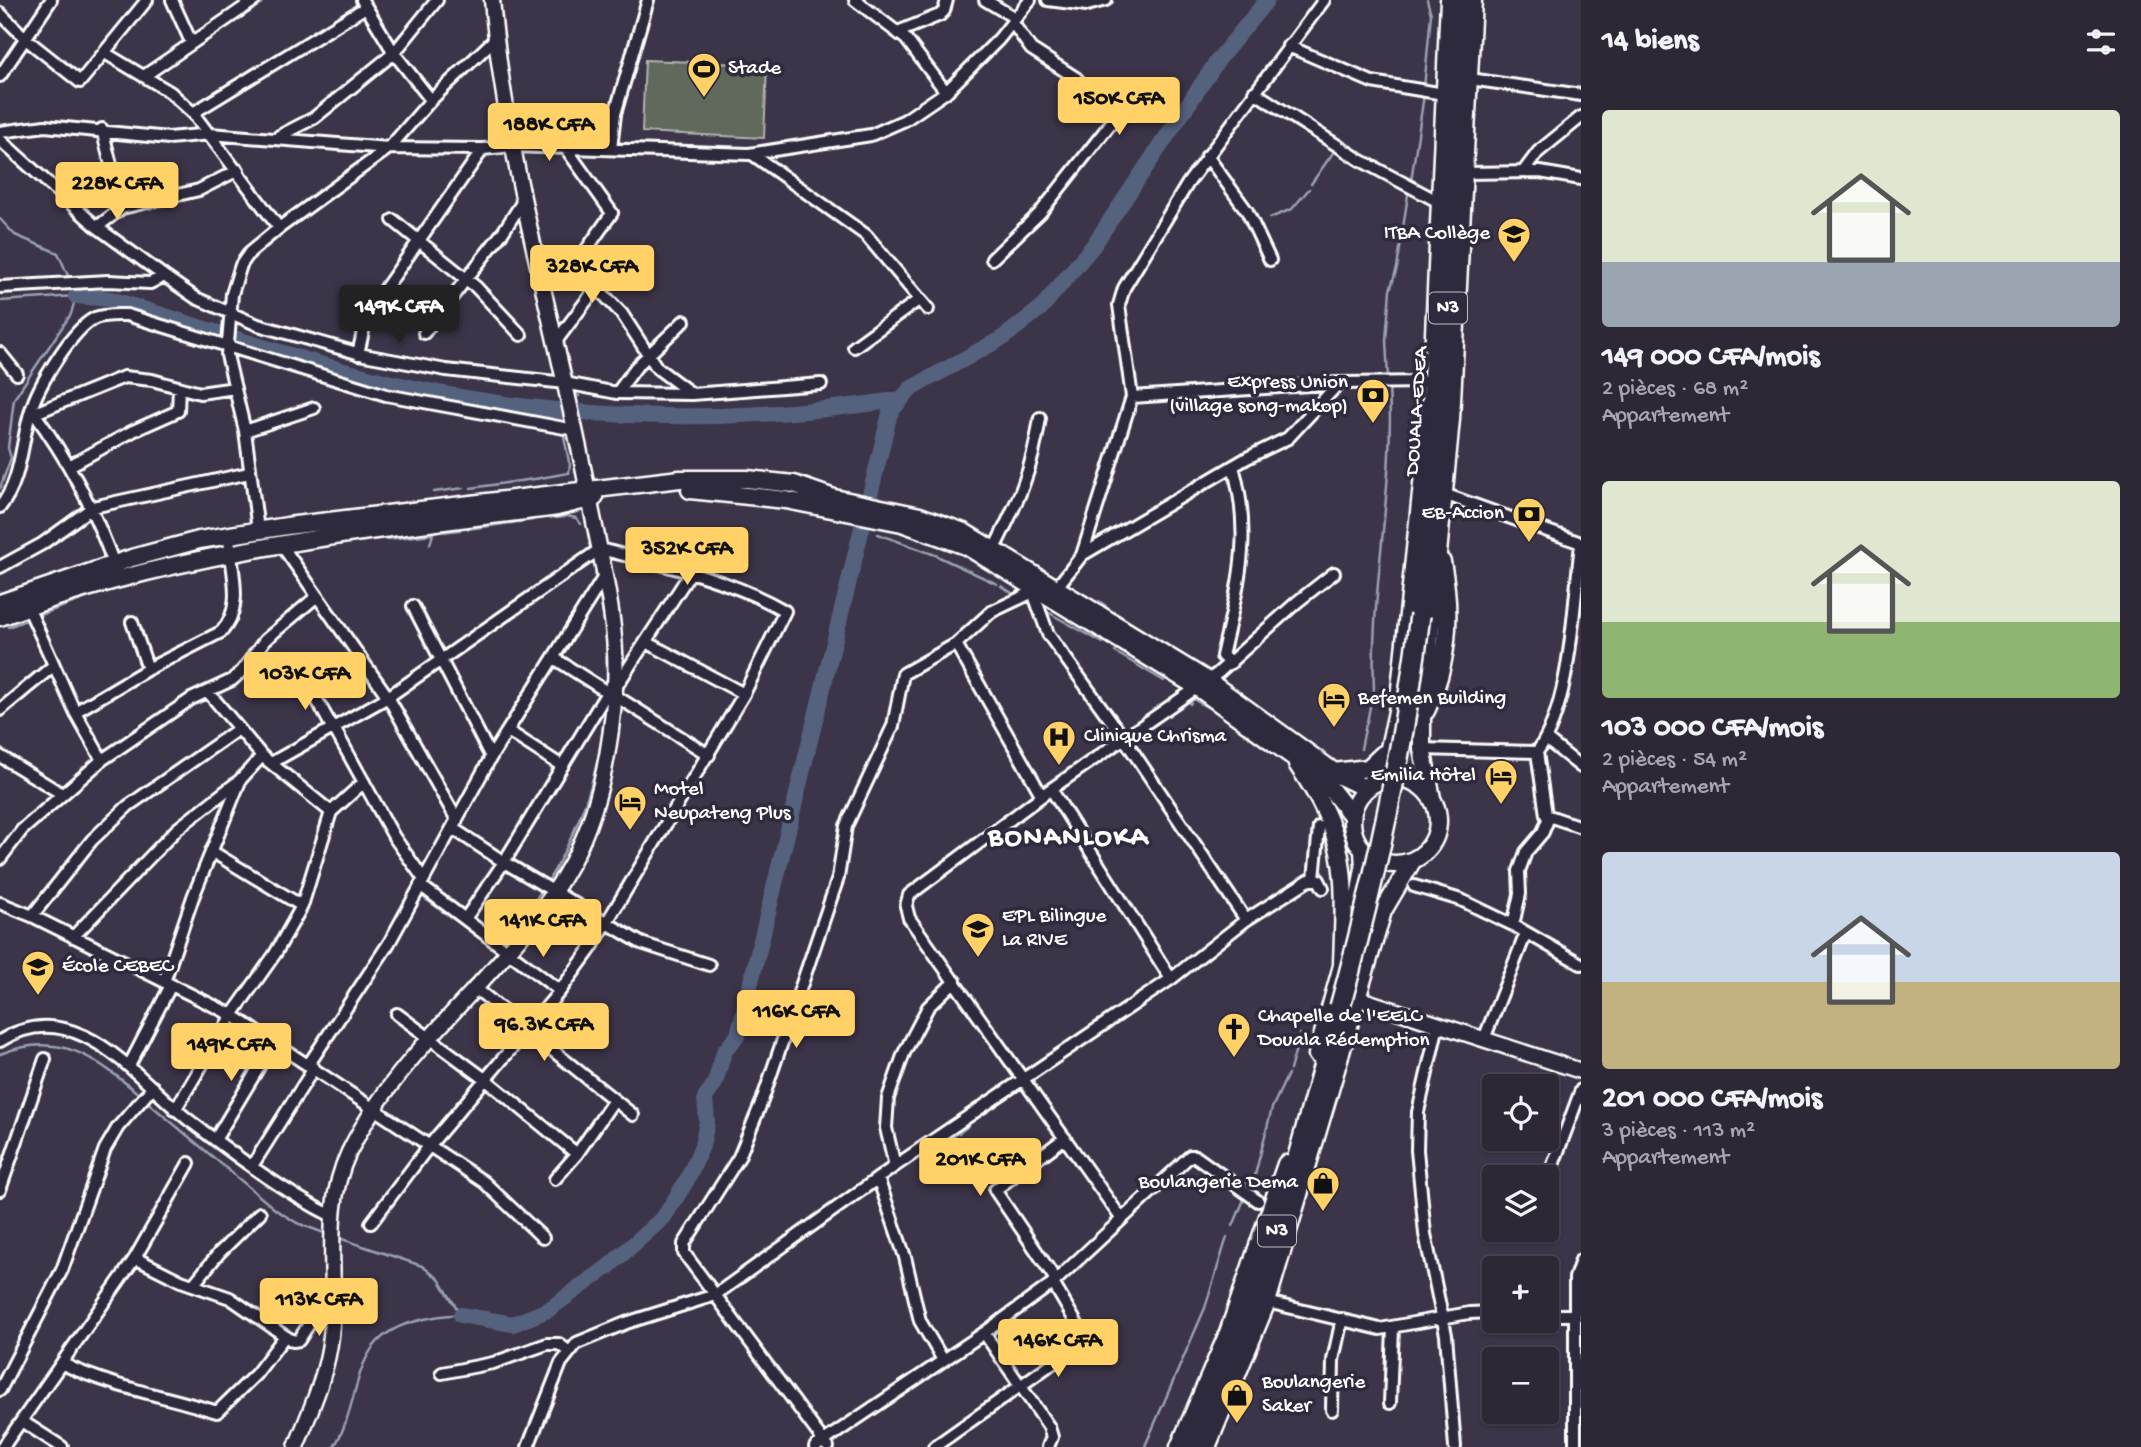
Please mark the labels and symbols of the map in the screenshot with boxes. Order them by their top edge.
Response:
sports icon: Stade [685,50,723,99]
place label: Stade [728,57,782,82]
pin: 150K CFA [1047,78,1191,137]
pin: 188K CFA [477,104,621,163]
pin: 228K CFA [45,162,189,222]
school or university icon: ITBA Collège [1495,215,1533,264]
place label: ITBA Collège [1384,222,1491,247]
pin: 328K CFA [520,246,664,305]
pin: 149K CFA [327,286,471,345]
road number: N3 [1429,292,1467,324]
street label: DOUALA-EDEA [1401,344,1435,479]
place label: Express Union (village song-makop) [1169,371,1348,420]
bank icon: Express Union (village song-makop) [1354,376,1392,425]
bank icon: EB-Accion [1510,495,1548,544]
place label: EB-Accion [1421,502,1504,527]
pin: 352K CFA [615,528,759,587]
pin: 103K CFA [233,652,377,712]
hotel icon: Befemen Building [1315,680,1353,729]
place label: Befemen Building [1357,687,1506,712]
hospital icon: Clinique Chrisma [1040,718,1078,767]
place label: Clinique Chrisma [1084,725,1228,750]
hotel icon: Emilia Hôtel [1482,757,1520,806]
place label: Emilia Hôtel [1371,764,1476,789]
place label: Motel Neupateng Plus [654,778,792,827]
hotel icon: Motel Neupateng Plus [611,783,649,832]
district label: BONANLOKA [987,822,1150,855]
pin: 141K CFA [471,900,615,959]
place label: EPL Bilingue La RIVE [1002,905,1108,954]
school or university icon: EPL Bilingue La RIVE [959,910,997,959]
school or university icon: École CEBEC [19,948,57,997]
place label: École CEBEC [62,955,175,980]
pin: 116K CFA [724,990,868,1050]
pin: 96.3K CFA [464,1004,624,1063]
place label: Chapelle de l'EELC Douala Rédemption [1256,1005,1430,1054]
church icon: Chapelle de l'EELC Douala Rédemption [1215,1010,1253,1059]
pin: 149K CFA [159,1024,303,1083]
pin: 201K CFA [908,1138,1052,1198]
shop icon: Boulangerie Dema [1304,1164,1342,1213]
place label: Boulangerie Dema [1138,1171,1299,1196]
road number: N3 [1258,1216,1296,1246]
pin: 113K CFA [247,1278,391,1338]
pin: 146K CFA [986,1320,1130,1379]
place label: Boulangerie Saker [1261,1371,1367,1420]
shop icon: Boulangerie Saker [1218,1376,1256,1425]

